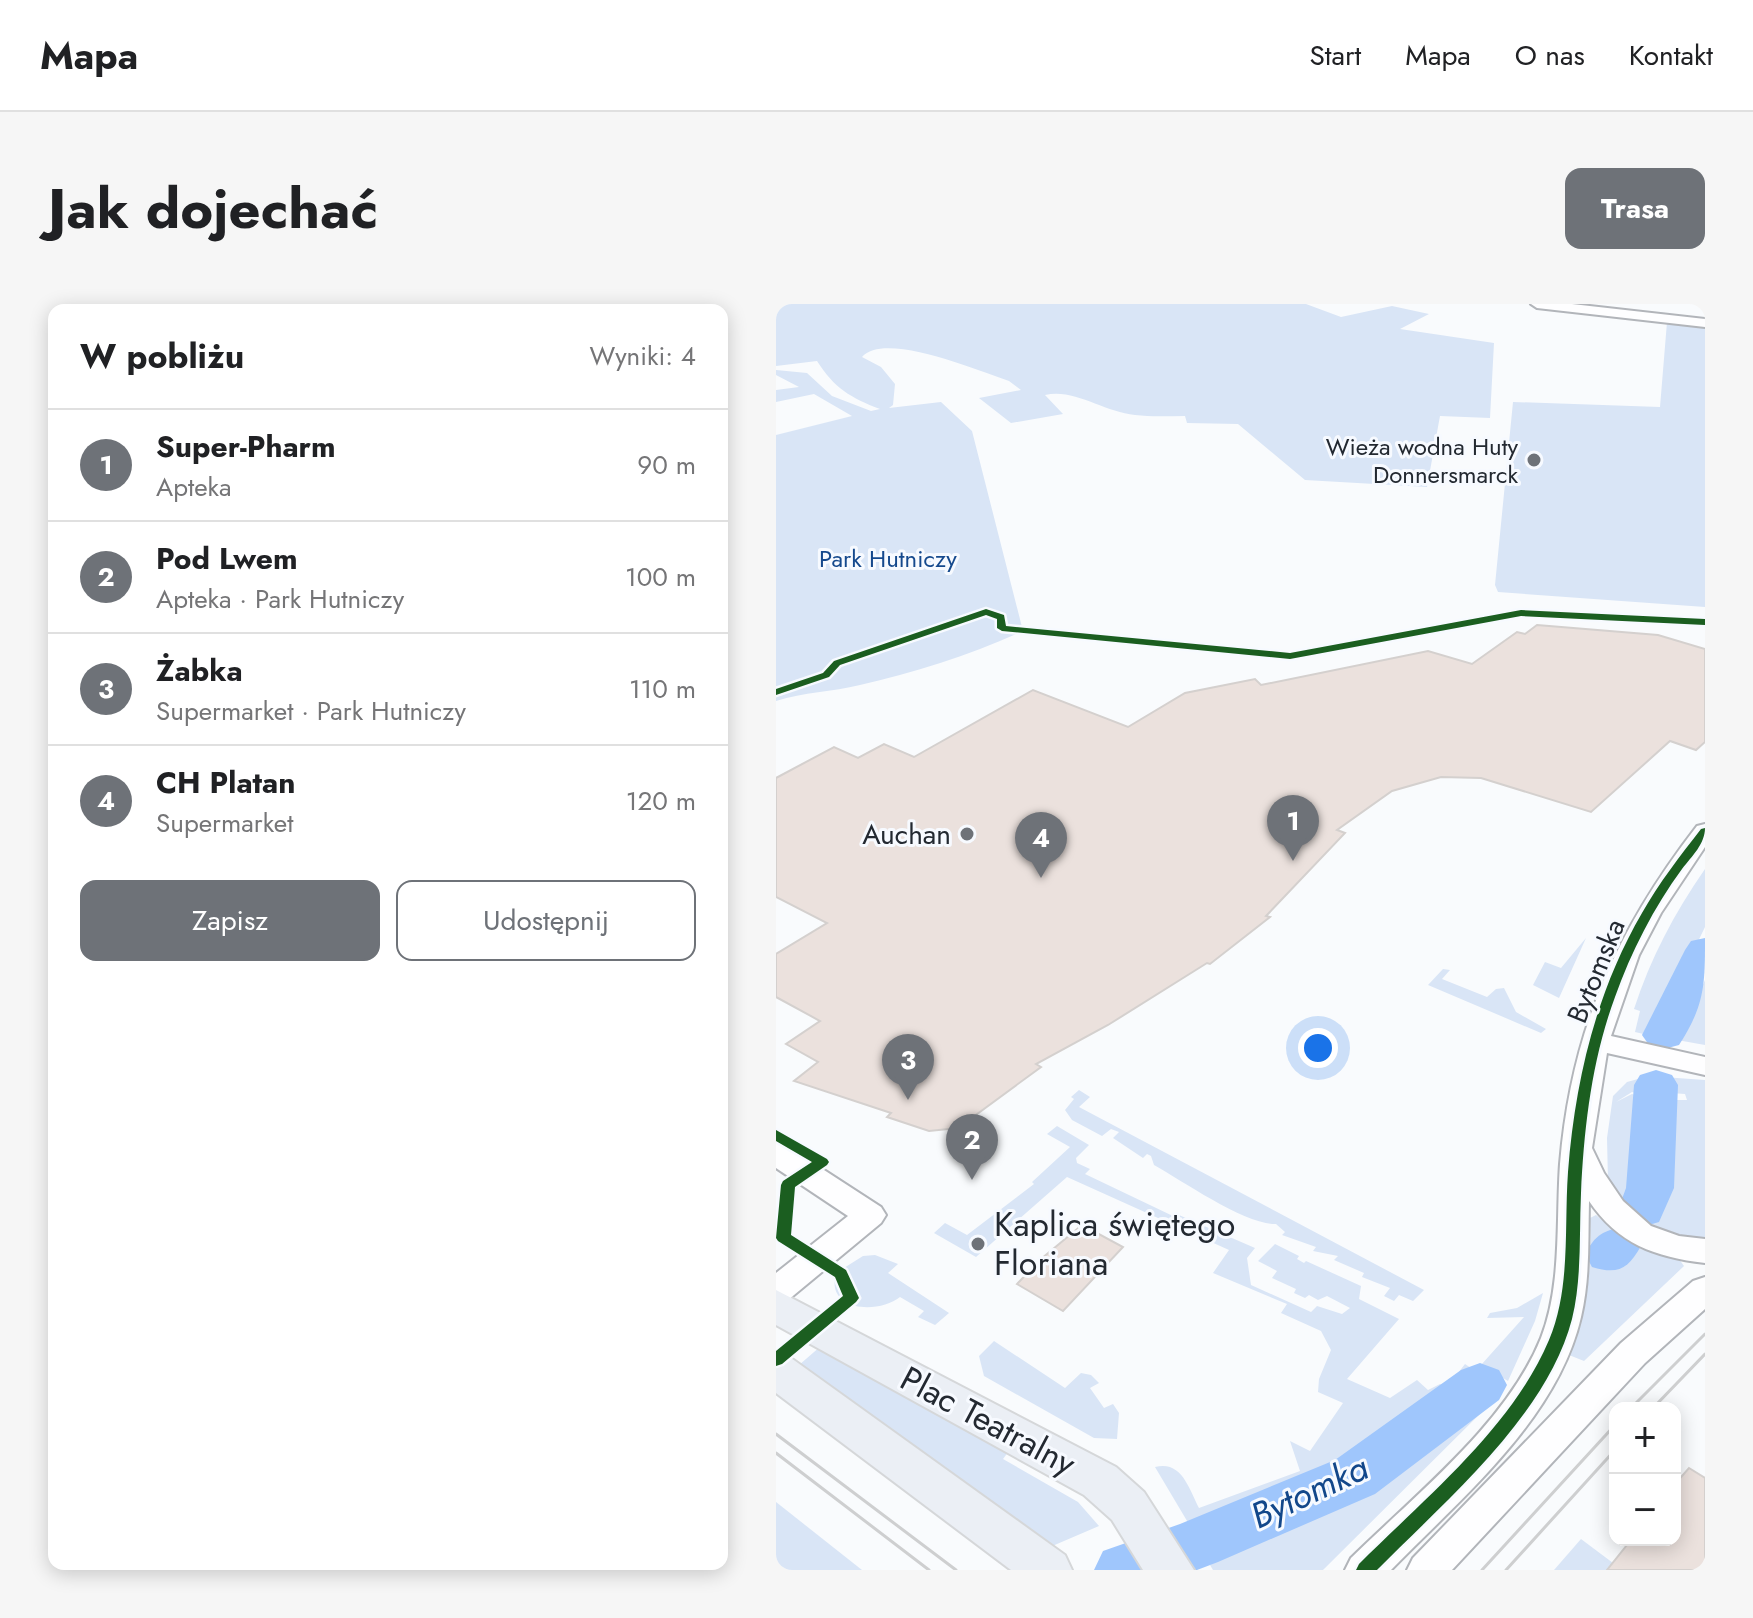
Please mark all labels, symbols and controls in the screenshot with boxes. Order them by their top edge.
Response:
text: Mapa [40,28,138,83]
text: Start [1309,35,1361,76]
text: Mapa [1405,35,1471,76]
text: O nas [1515,35,1585,76]
text: Kontakt [1629,35,1713,76]
text: Jak dojechać [48,168,378,249]
button: Trasa [1565,168,1705,249]
text: W pobliżu [80,332,244,381]
text: Wyniki: 4 [589,337,696,375]
text: Super-Pharm [156,425,336,468]
place label: Wieża wodna Huty Donnersmarck [1326,429,1518,492]
text: 1 [99,446,113,484]
text: 90 m [637,446,696,484]
marker: Wieża wodna Huty Donnersmarck [1525,451,1543,469]
text: Apteka [156,468,232,506]
text: Pod Lwem [156,537,298,580]
park label: Park Hutniczy [819,541,957,576]
text: 2 [97,558,115,596]
text: 100 m [625,558,696,596]
text: Apteka · Park Hutniczy [156,580,404,618]
text: Żabka [156,649,243,692]
text: 3 [98,670,114,708]
text: 110 m [629,670,696,708]
text: Supermarket · Park Hutniczy [156,692,466,730]
text: CH Platan [156,761,296,804]
text: 4 [97,782,115,820]
text: 120 m [626,782,696,820]
pin: 1 [1267,795,1319,861]
text: Supermarket [156,804,293,842]
pin: 4 [1015,812,1067,878]
place label: Auchan [862,814,951,855]
marker: Auchan [958,825,976,843]
button: Zapisz [80,880,380,961]
button: Udostępnij [396,880,696,961]
street label: Bytomska [1557,913,1635,1029]
your location [1298,1028,1338,1068]
pin: 3 [882,1034,934,1100]
pin: 2 [946,1114,998,1180]
place label: Kaplica świętego Floriana [994,1200,1235,1288]
marker: Kaplica świętego Floriana [969,1235,987,1253]
street label: Plac Teatralny [892,1354,1084,1488]
map controls [1609,1402,1681,1546]
button: + [1609,1402,1681,1474]
water label: Bytomka [1241,1441,1377,1541]
button: − [1609,1474,1681,1546]

